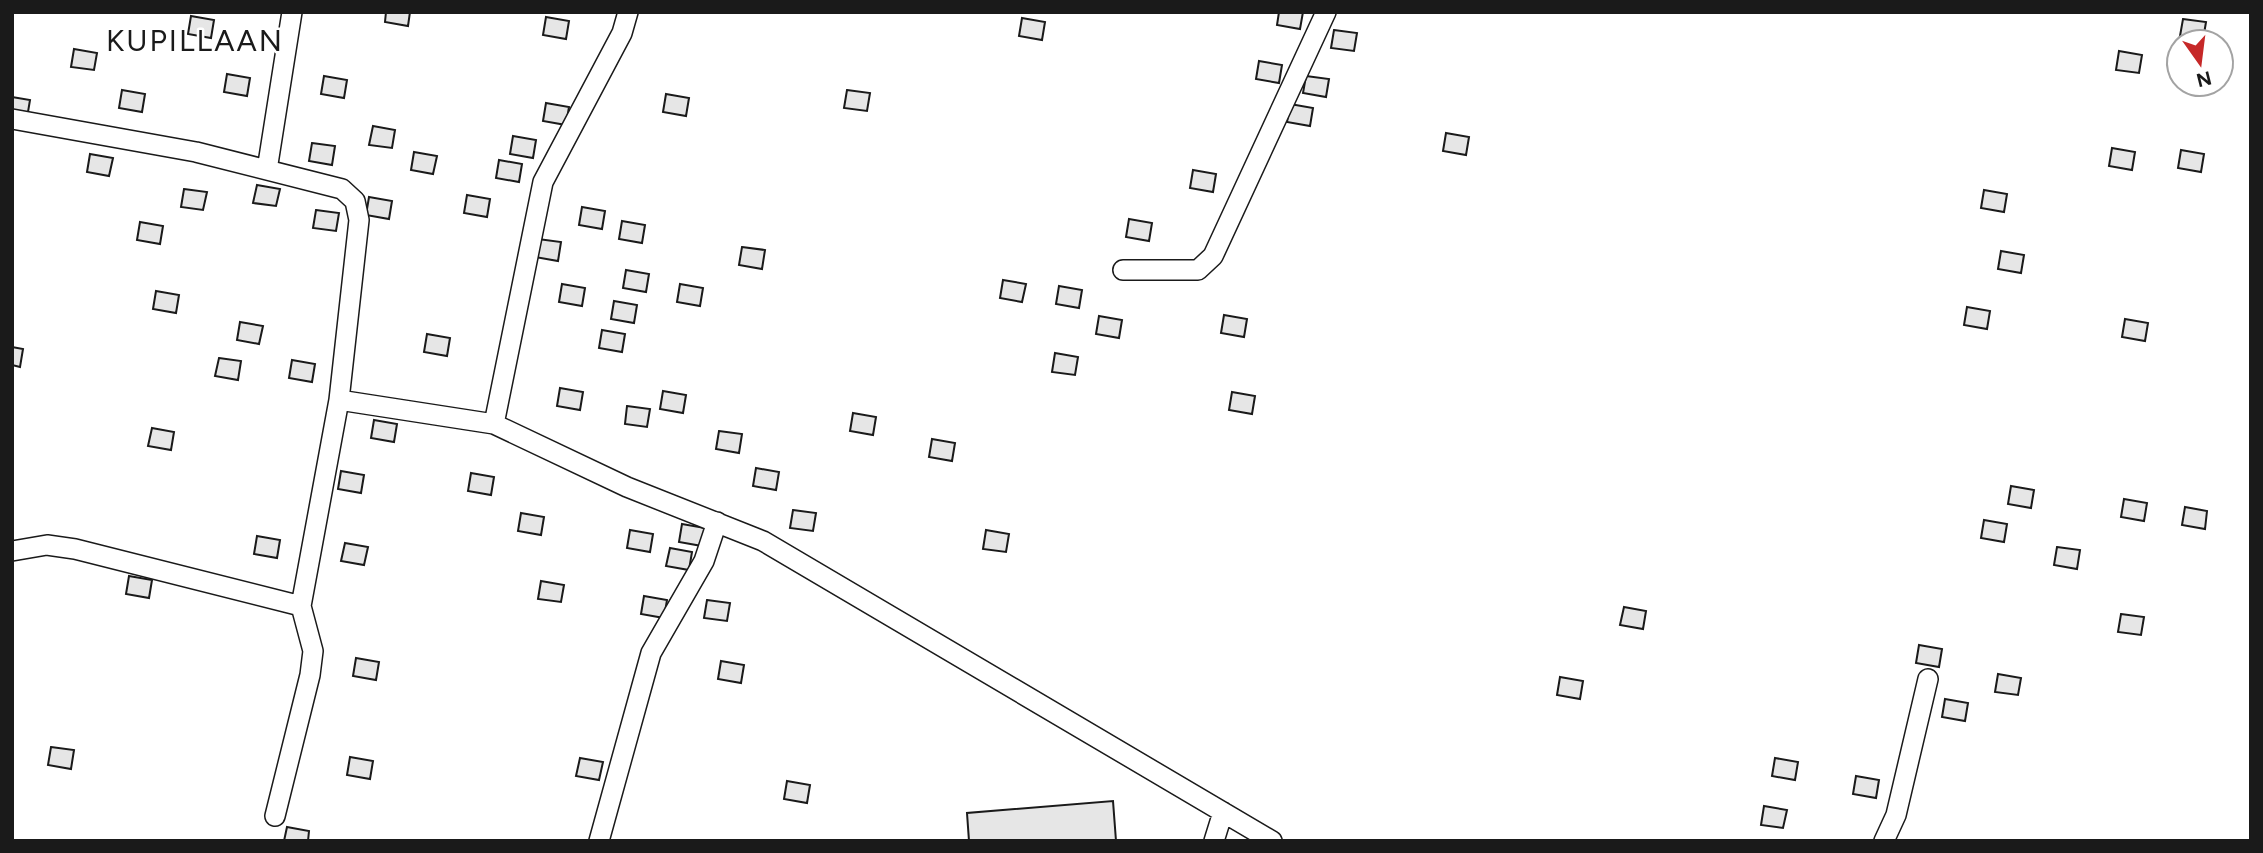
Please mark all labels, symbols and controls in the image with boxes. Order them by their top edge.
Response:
district label: KUPILLAAN [106,22,284,59]
north arrow [2165,28,2235,98]
text: N [2194,66,2214,92]

